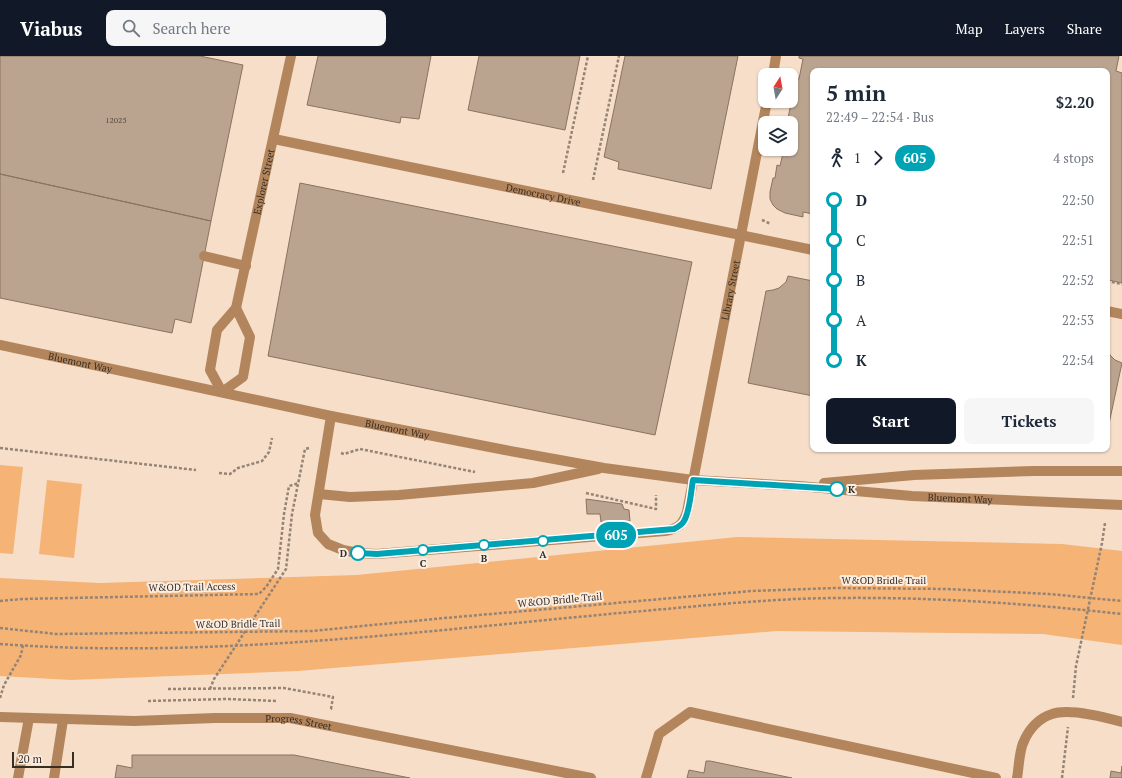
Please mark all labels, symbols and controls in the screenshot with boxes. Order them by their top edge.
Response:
search box [106,10,386,46]
text: Viabus [20,16,82,41]
icon: search [120,17,142,39]
text: Search here [152,18,230,38]
text: Map [956,19,983,38]
text: Layers [1005,19,1045,38]
text: Share [1067,19,1102,38]
north arrow [758,68,798,108]
map controls [758,68,798,156]
text: 5 min [826,78,886,107]
text: $2.20 [1056,92,1094,112]
text: 22:49 – 22:54 · Bus [826,108,934,126]
house number: 12025 [105,115,127,125]
button: layers [758,116,798,156]
street label: Explorer Street [250,147,277,216]
icon: walk [826,147,848,169]
icon: forward [867,147,889,169]
text: 605 [903,148,927,167]
text: 1 [854,149,861,167]
text: 4 stops [1053,149,1094,167]
street label: Democracy Drive [505,180,582,208]
text: D [856,190,867,210]
text: 22:50 [1062,191,1094,209]
text: C [856,230,866,250]
text: 22:51 [1062,231,1094,249]
street label: Library Street [718,259,742,321]
text: B [856,270,865,290]
text: 22:52 [1062,271,1094,289]
text: A [856,310,866,330]
text: 22:53 [1062,311,1094,329]
street label: Bluemont Way [47,349,114,376]
text: K [856,350,867,370]
text: 22:54 [1062,351,1094,369]
button: Start [826,398,956,444]
button: Tickets [964,398,1094,444]
street label: Bluemont Way [364,416,431,442]
marker: K [829,481,845,497]
place label: K [848,483,856,496]
street label: Bluemont Way [927,490,994,506]
line badge: 605 [593,522,639,548]
text: 605 [604,525,628,544]
marker: A [537,535,549,547]
marker: B [478,539,490,551]
marker: C [417,544,429,556]
marker: D [350,545,366,561]
place label: D [340,547,347,560]
place label: A [539,548,547,561]
place label: B [481,552,488,565]
place label: C [420,557,426,570]
street label: W&OD Bridle Trail [842,574,926,587]
street label: W&OD Trail Access [148,580,236,594]
street label: W&OD Bridle Trail [517,590,603,610]
street label: W&OD Bridle Trail [196,617,280,631]
street label: Progress Street [265,712,333,733]
scale bar [12,750,74,769]
text: 20 m [18,752,42,766]

